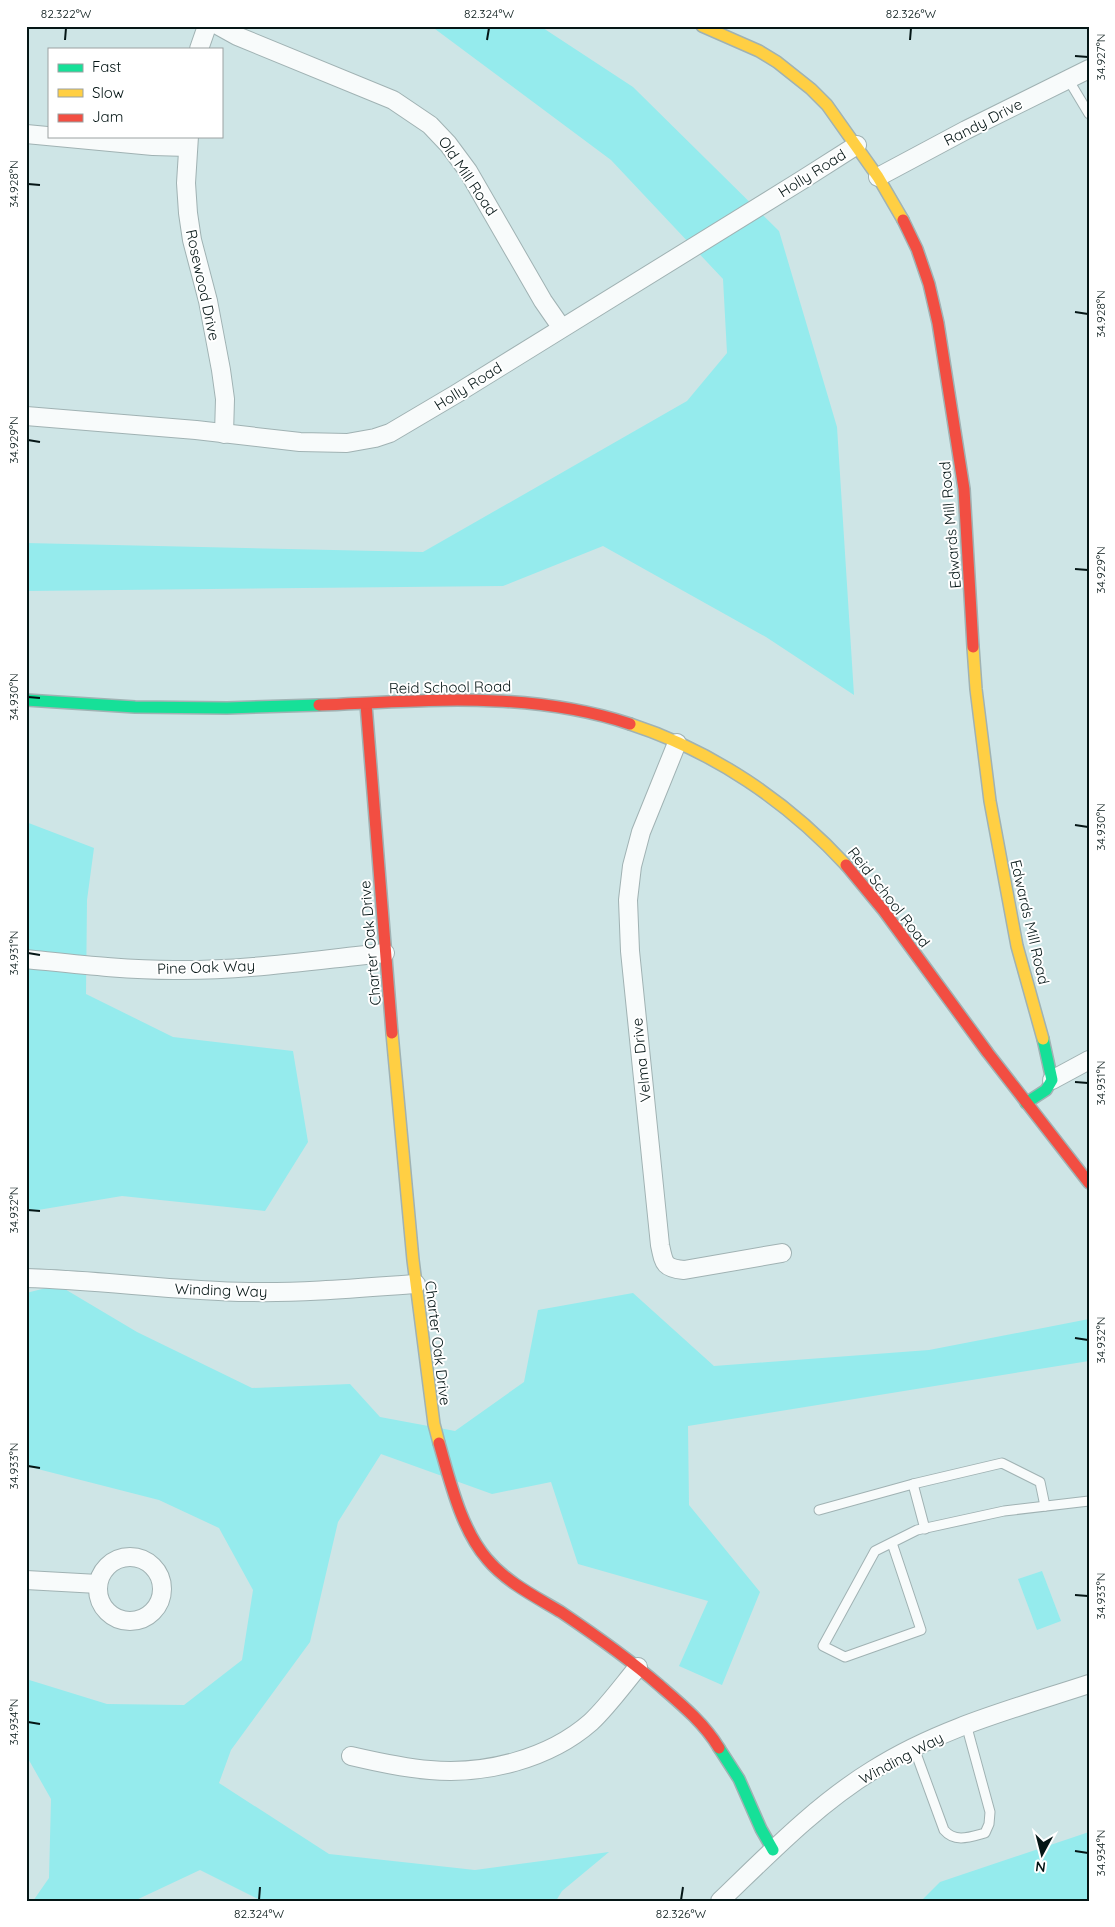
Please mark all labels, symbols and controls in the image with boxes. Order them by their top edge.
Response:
text: 82.322°W [41,6,92,21]
text: 82.324°W [464,6,514,21]
text: 82.326°W [886,6,937,21]
text: 34.927°N [1093,34,1108,80]
legend [48,48,222,138]
text: Fast [92,57,121,76]
text: Slow [92,83,124,102]
street label: Randy Drive [941,94,1025,150]
text: Jam [92,107,123,126]
street label: Old Mill Road [434,133,502,219]
street label: Holly Road [775,145,849,201]
text: 34.928°N [6,160,21,208]
street label: Rosewood Drive [182,228,224,342]
text: 34.928°N [1093,290,1108,338]
street label: Holly Road [431,358,505,414]
text: 34.929°N [6,416,21,464]
street label: Edwards Mill Road [935,461,965,589]
text: 34.929°N [1093,546,1108,594]
text: 34.930°N [6,673,21,721]
street label: Reid School Road [389,676,511,698]
text: 34.930°N [1093,803,1108,851]
street label: Reid School Road [844,843,934,951]
street label: Edwards Mill Road [1006,858,1054,986]
street label: Charter Oak Drive [355,880,385,1006]
text: 34.931°N [6,931,21,975]
street label: Pine Oak Way [157,956,255,978]
street label: Velma Drive [627,1017,655,1103]
text: 34.931°N [1093,1061,1108,1105]
text: 34.932°N [6,1186,21,1234]
street label: Winding Way [174,1279,268,1301]
street label: Charter Oak Drive [421,1280,455,1406]
text: 34.932°N [1093,1316,1108,1364]
text: 34.933°N [6,1443,21,1489]
text: 34.933°N [1093,1573,1108,1619]
text: 34.934°N [6,1699,21,1745]
street label: Winding Way [856,1728,946,1788]
north arrow [1018,1830,1068,1880]
text: 34.934°N [1093,1830,1108,1876]
text: N [1034,1857,1047,1876]
text: 82.324°W [234,1906,284,1921]
text: 82.326°W [656,1906,707,1921]

